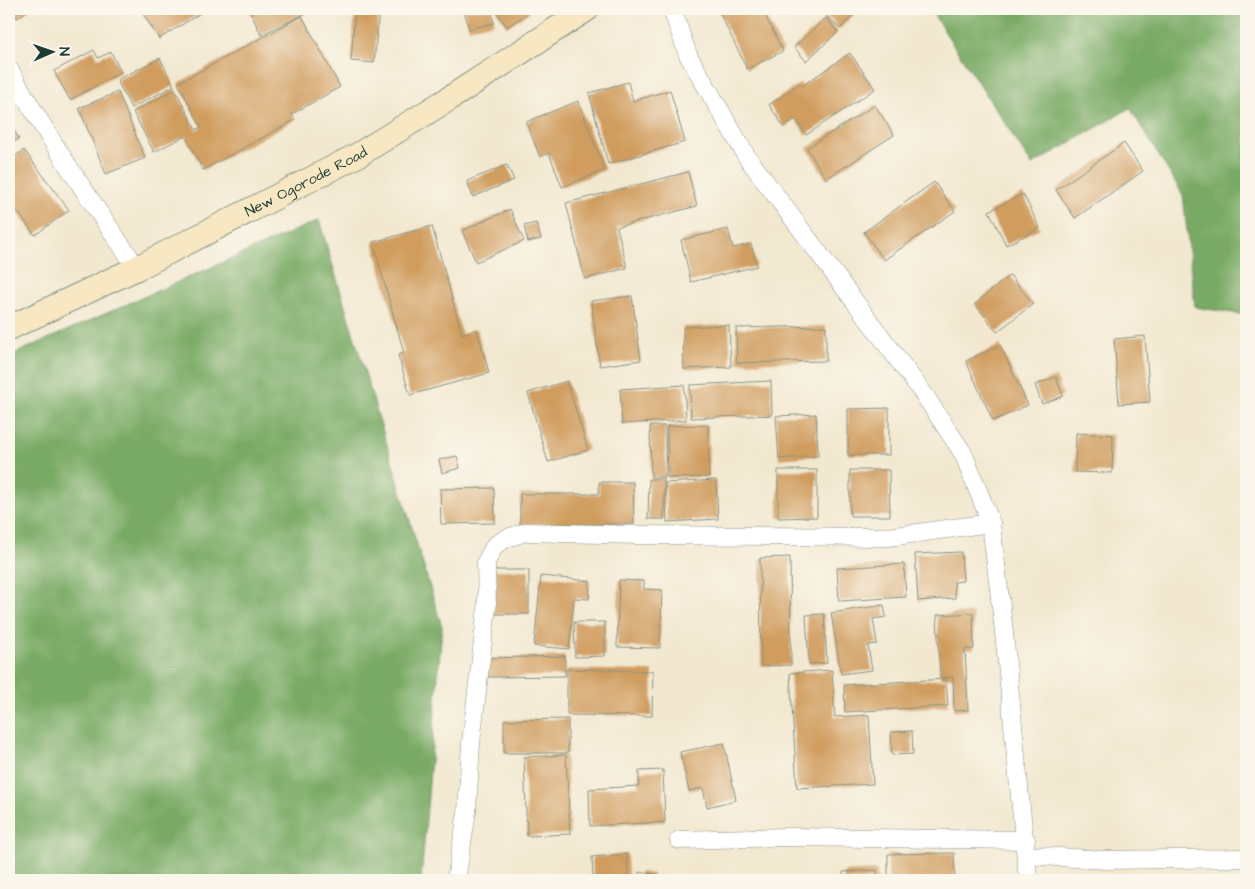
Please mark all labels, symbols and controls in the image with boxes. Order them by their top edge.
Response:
north arrow [28,28,78,78]
text: N [54,47,74,57]
street label: New Ogorode Road [241,141,371,222]

